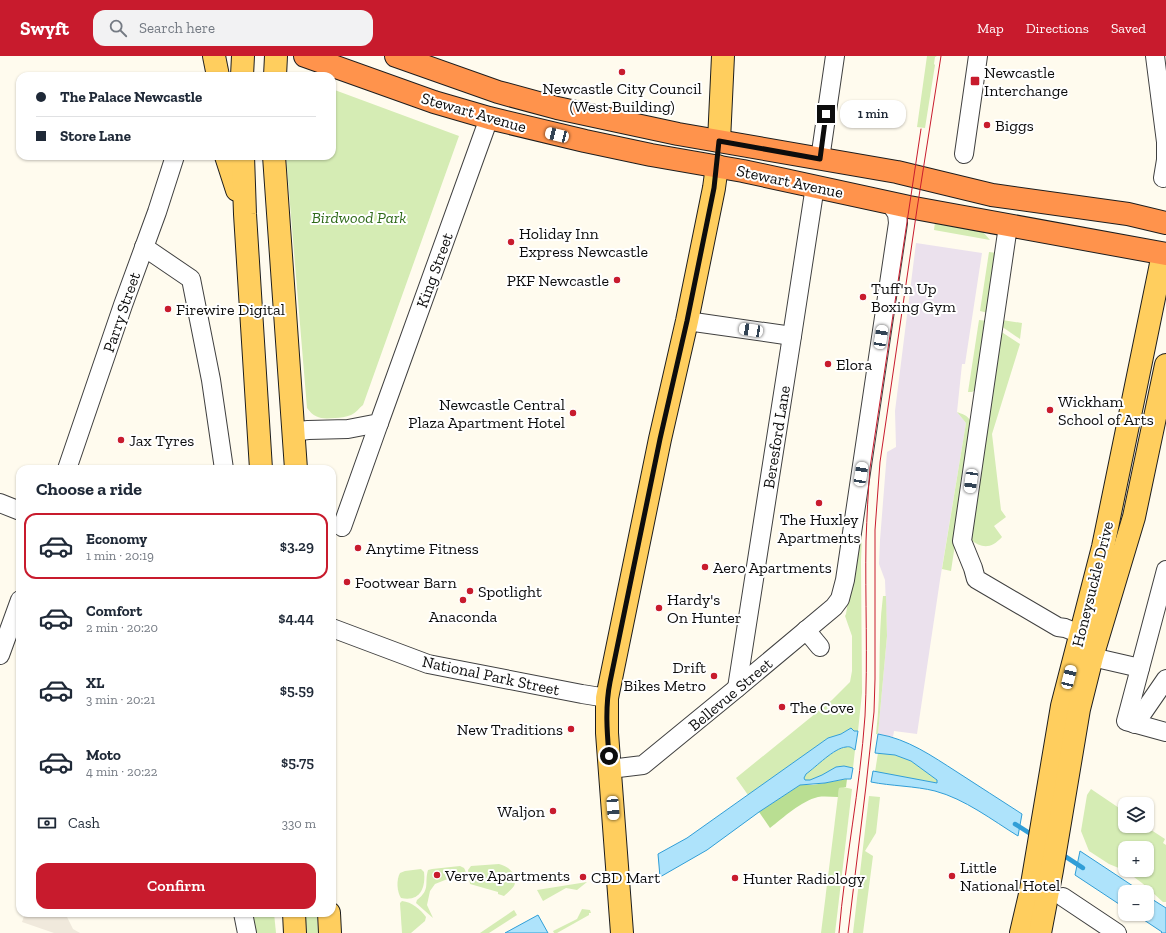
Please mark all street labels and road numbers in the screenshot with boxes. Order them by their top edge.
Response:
street label: Stewart Avenue [419,88,529,137]
street label: Stewart Avenue [735,161,845,202]
street label: King Street [412,230,457,310]
street label: Parry Street [99,269,144,355]
street label: Beresford Lane [759,384,794,490]
street label: Honeysuckle Drive [1068,519,1117,649]
street label: National Park Street [420,652,561,699]
street label: Bellevue Street [685,654,776,735]

